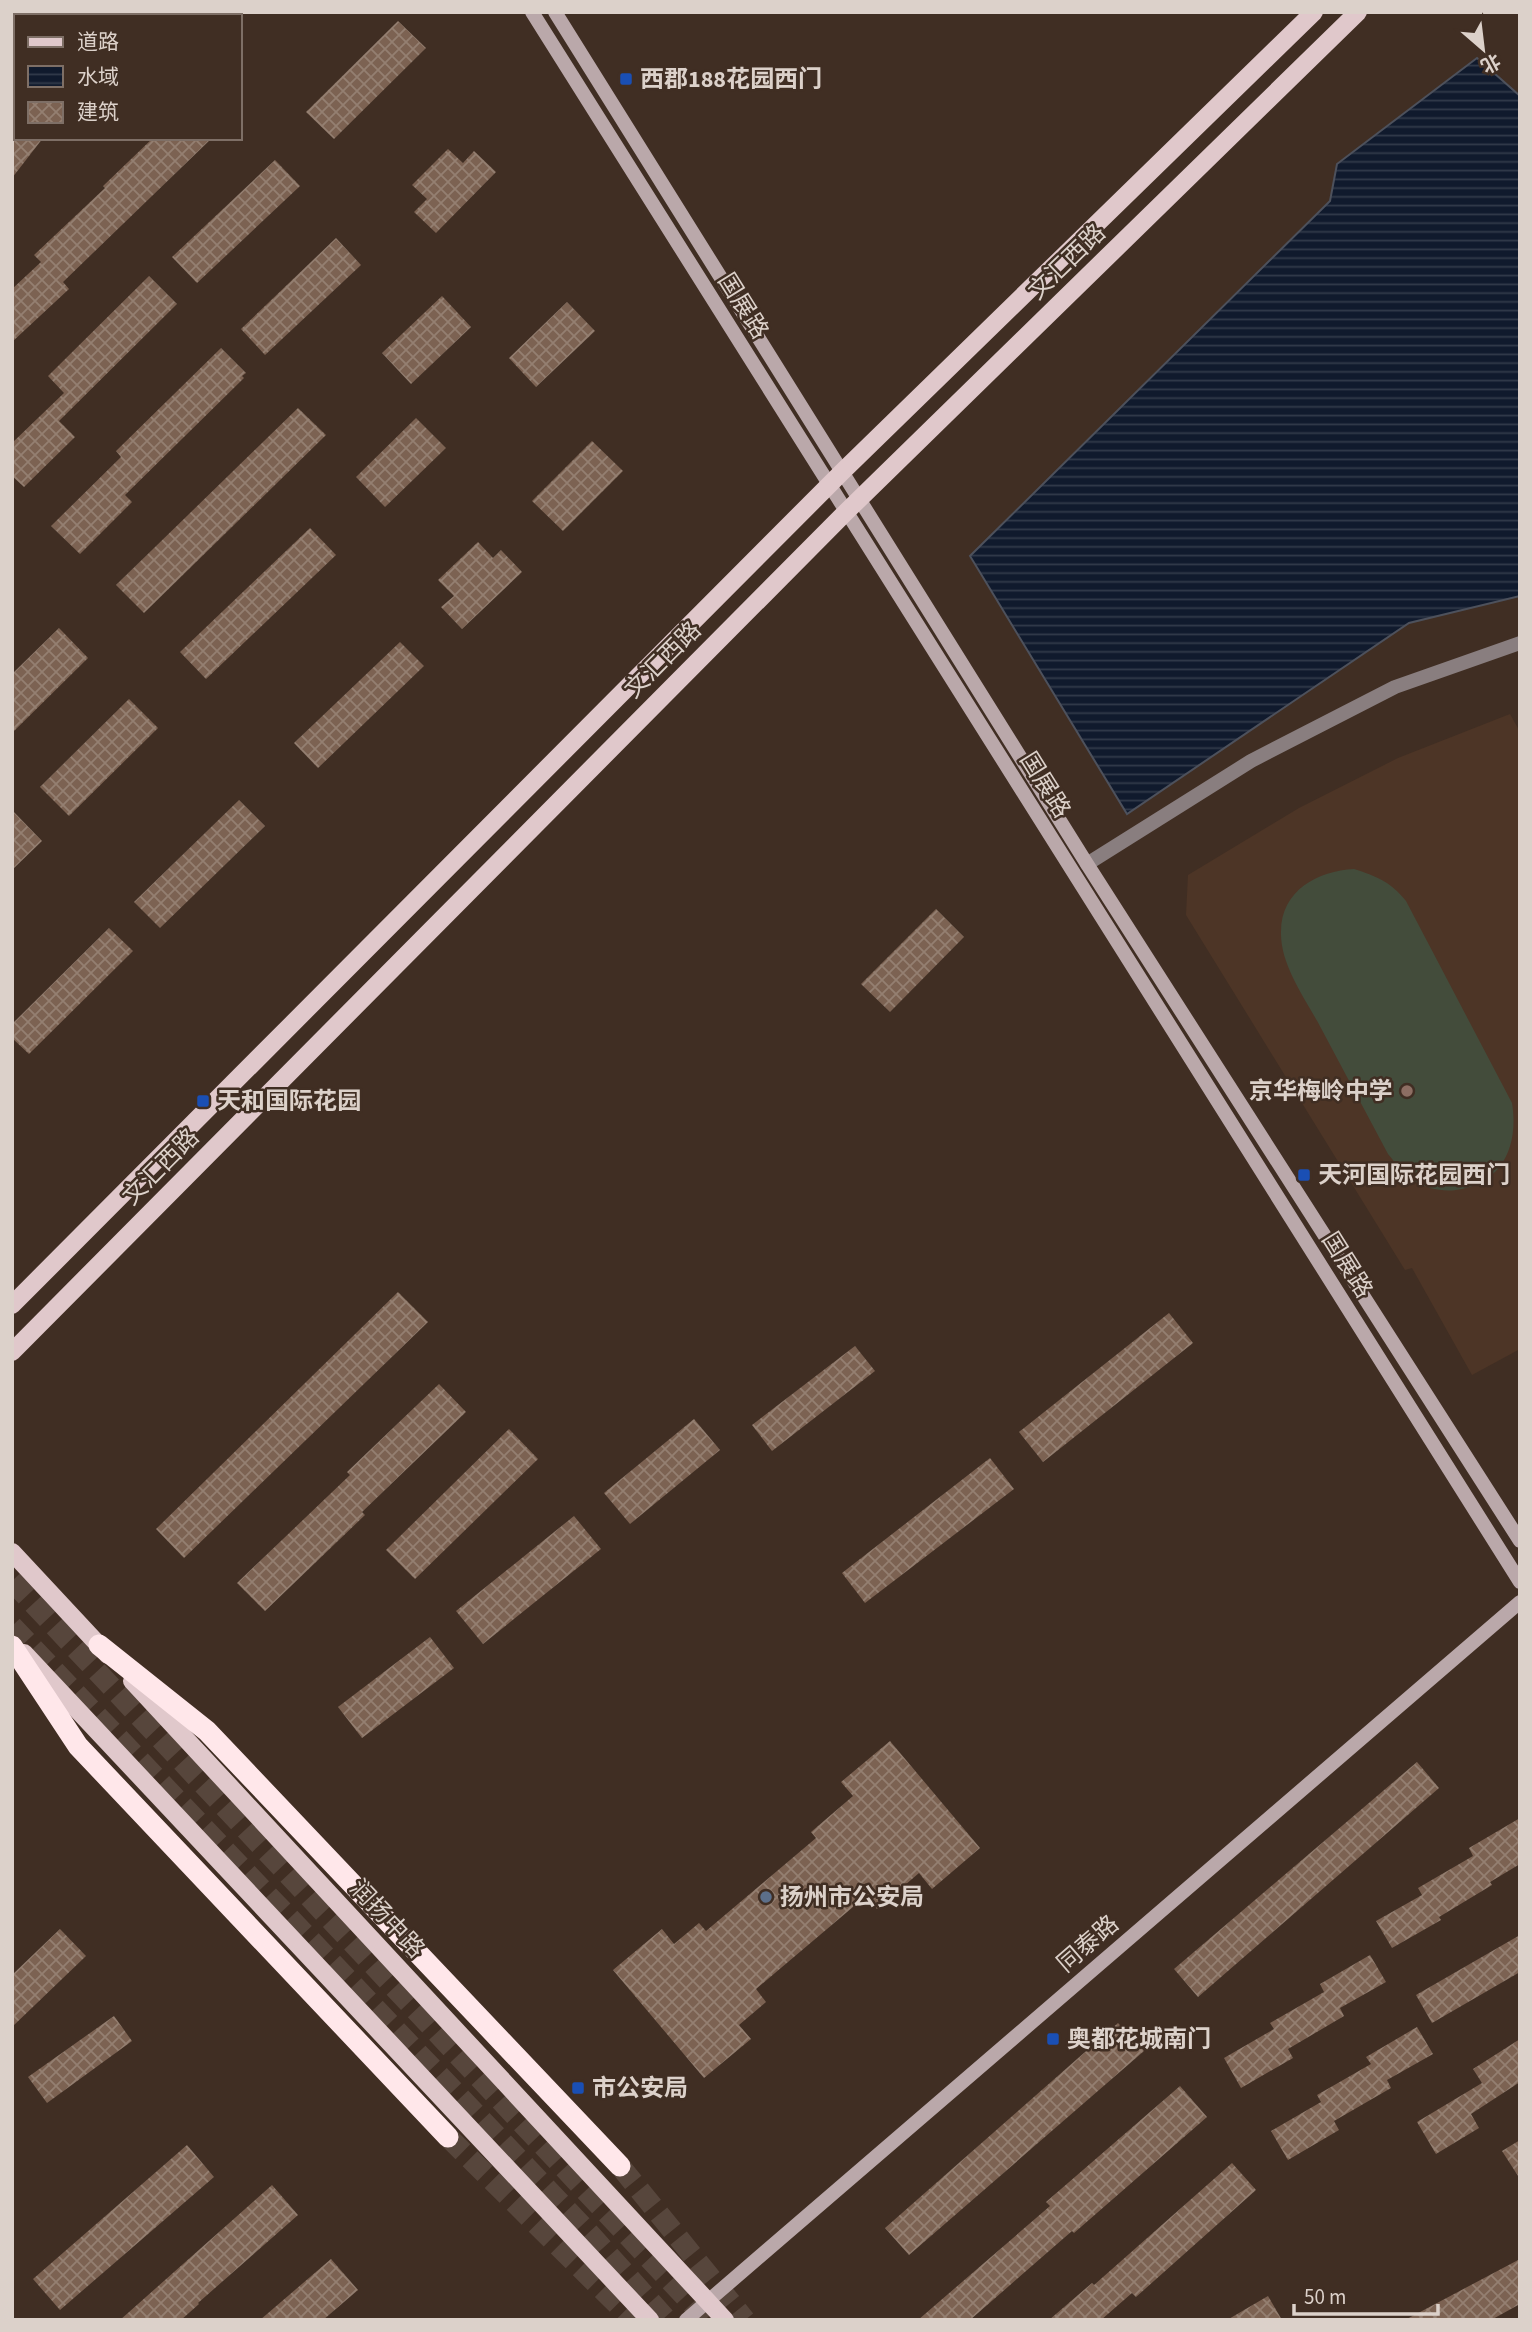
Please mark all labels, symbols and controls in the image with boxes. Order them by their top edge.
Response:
legend [14,14,242,140]
north arrow [1448,14,1518,84]
text: 道路 [77,27,119,57]
text: 北 [1476,46,1505,79]
text: 水域 [77,62,119,92]
place label: 西郡188花园西门 [640,62,822,97]
marker: 西郡188花园西门 [618,71,634,87]
text: 建筑 [77,97,119,127]
street label: 文汇西路 [1020,216,1114,308]
street label: 国展路 [709,266,777,346]
street label: 文汇西路 [617,614,709,706]
street label: 国展路 [1011,745,1079,825]
place label: 京华梅岭中学 [1249,1074,1393,1109]
marker: 京华梅岭中学 [1399,1083,1415,1099]
place label: 天和国际花园 [217,1084,361,1119]
marker: 天和国际花园 [195,1093,211,1109]
street label: 文汇西路 [115,1121,207,1213]
place label: 天河国际花园西门 [1318,1158,1510,1193]
marker: 天河国际花园西门 [1296,1167,1312,1183]
street label: 国展路 [1313,1225,1381,1305]
street label: 润扬中路 [341,1872,433,1966]
place label: 扬州市公安局 [780,1880,924,1915]
marker: 扬州市公安局 [758,1889,774,1905]
street label: 同泰路 [1049,1907,1127,1981]
place label: 奥都花城南门 [1067,2022,1211,2057]
marker: 奥都花城南门 [1045,2031,1061,2047]
place label: 市公安局 [592,2071,688,2106]
marker: 市公安局 [570,2080,586,2096]
scale bar [1294,2272,1438,2316]
text: 50 m [1304,2282,1346,2312]

